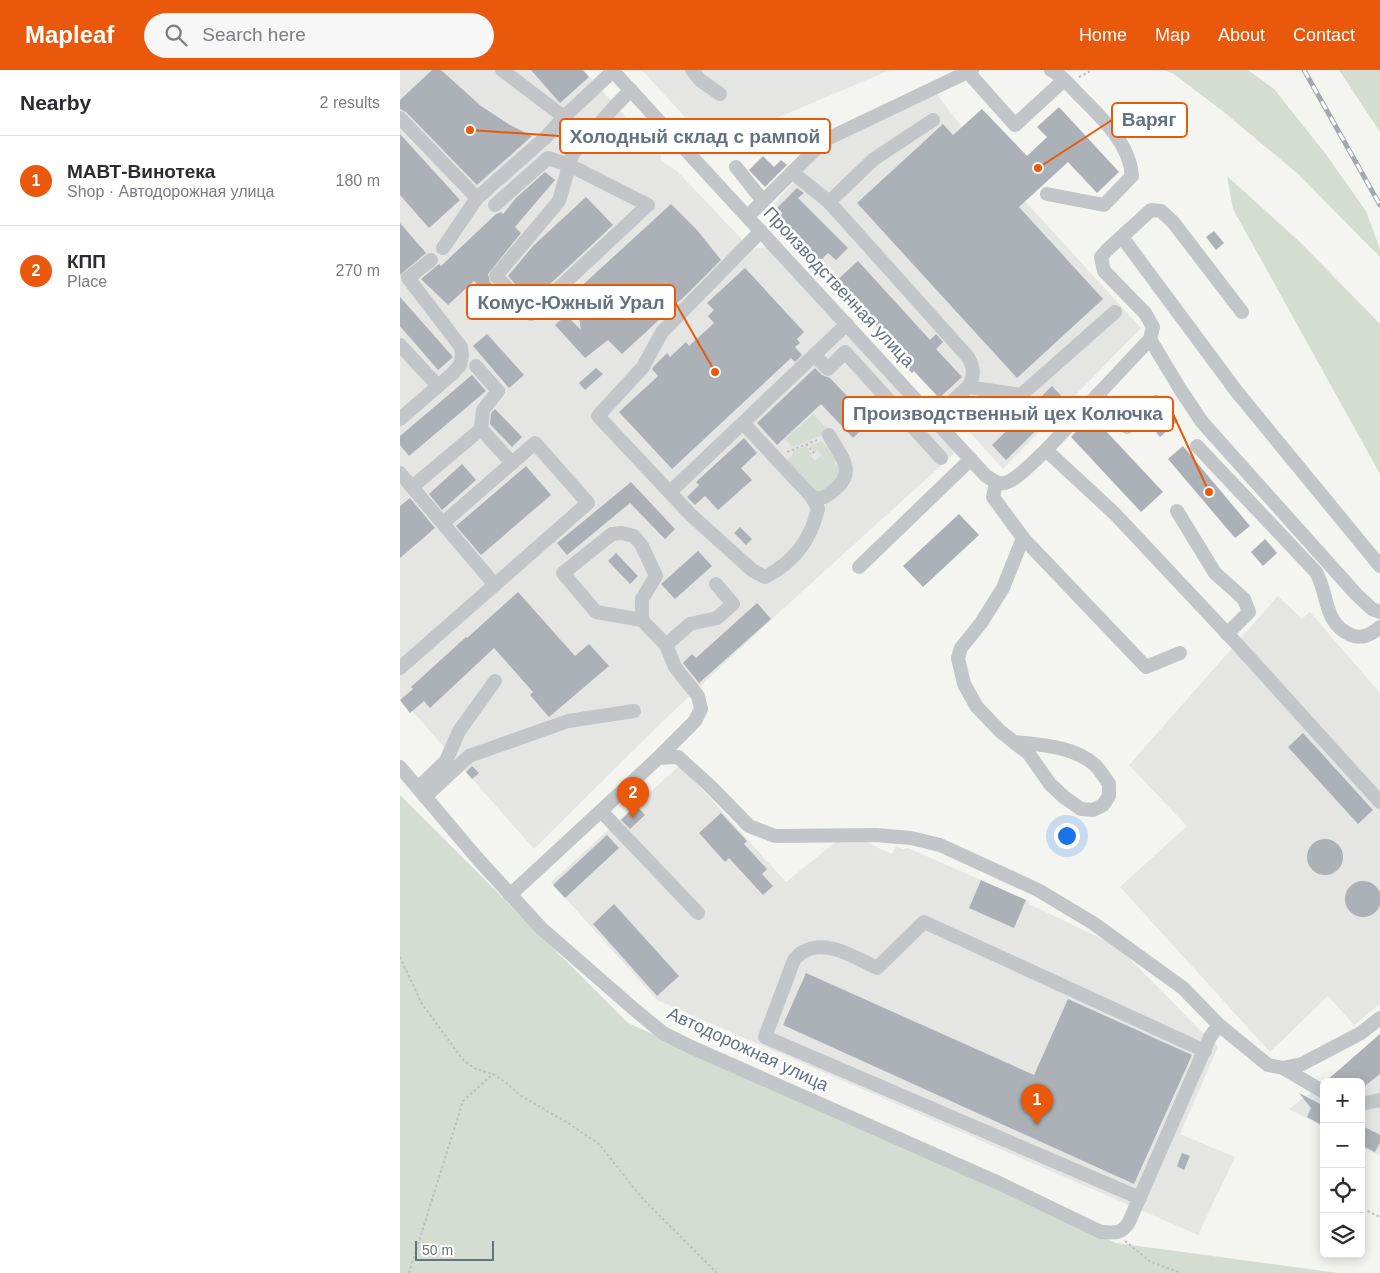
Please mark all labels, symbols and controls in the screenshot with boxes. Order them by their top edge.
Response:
search box [144,13,494,58]
text: Mapleaf [25,21,114,48]
icon: search [162,21,190,49]
text: Search here [202,24,306,45]
text: Home [1079,25,1127,45]
text: Map [1155,25,1190,45]
text: About [1218,25,1265,45]
text: Contact [1293,25,1355,45]
text: Nearby [20,91,91,114]
text: 2 results [320,94,380,111]
callout: Варяг [1112,103,1187,137]
text: Варяг [1122,109,1176,130]
callout: Холодный склад с рампой [560,119,830,153]
text: Холодный склад с рампой [570,126,820,147]
text: МАВТ-Винотека [67,161,215,182]
text: 1 [32,172,40,189]
text: 180 m [336,172,380,189]
text: Shop · Автодорожная улица [67,183,274,200]
street label: Производственная улица [760,203,919,372]
text: КПП [67,251,106,272]
text: 2 [32,262,40,279]
text: 270 m [336,262,380,279]
text: Place [67,273,107,290]
callout: Комус-Южный Урал [467,285,675,319]
text: Комус-Южный Урал [477,292,665,313]
callout: Производственный цех Колючка [843,397,1173,431]
text: Производственный цех Колючка [853,403,1163,424]
pin: 2 [617,777,649,818]
your location [1054,823,1080,849]
street label: Автодорожная улица [664,1003,833,1096]
map controls [1320,1078,1365,1258]
button: + [1320,1078,1365,1123]
pin: 1 [1021,1084,1053,1125]
button: − [1320,1123,1365,1168]
button: locate [1320,1168,1365,1213]
button: layers [1320,1213,1365,1258]
scale bar [415,1238,494,1261]
text: 50 m [422,1242,453,1258]

